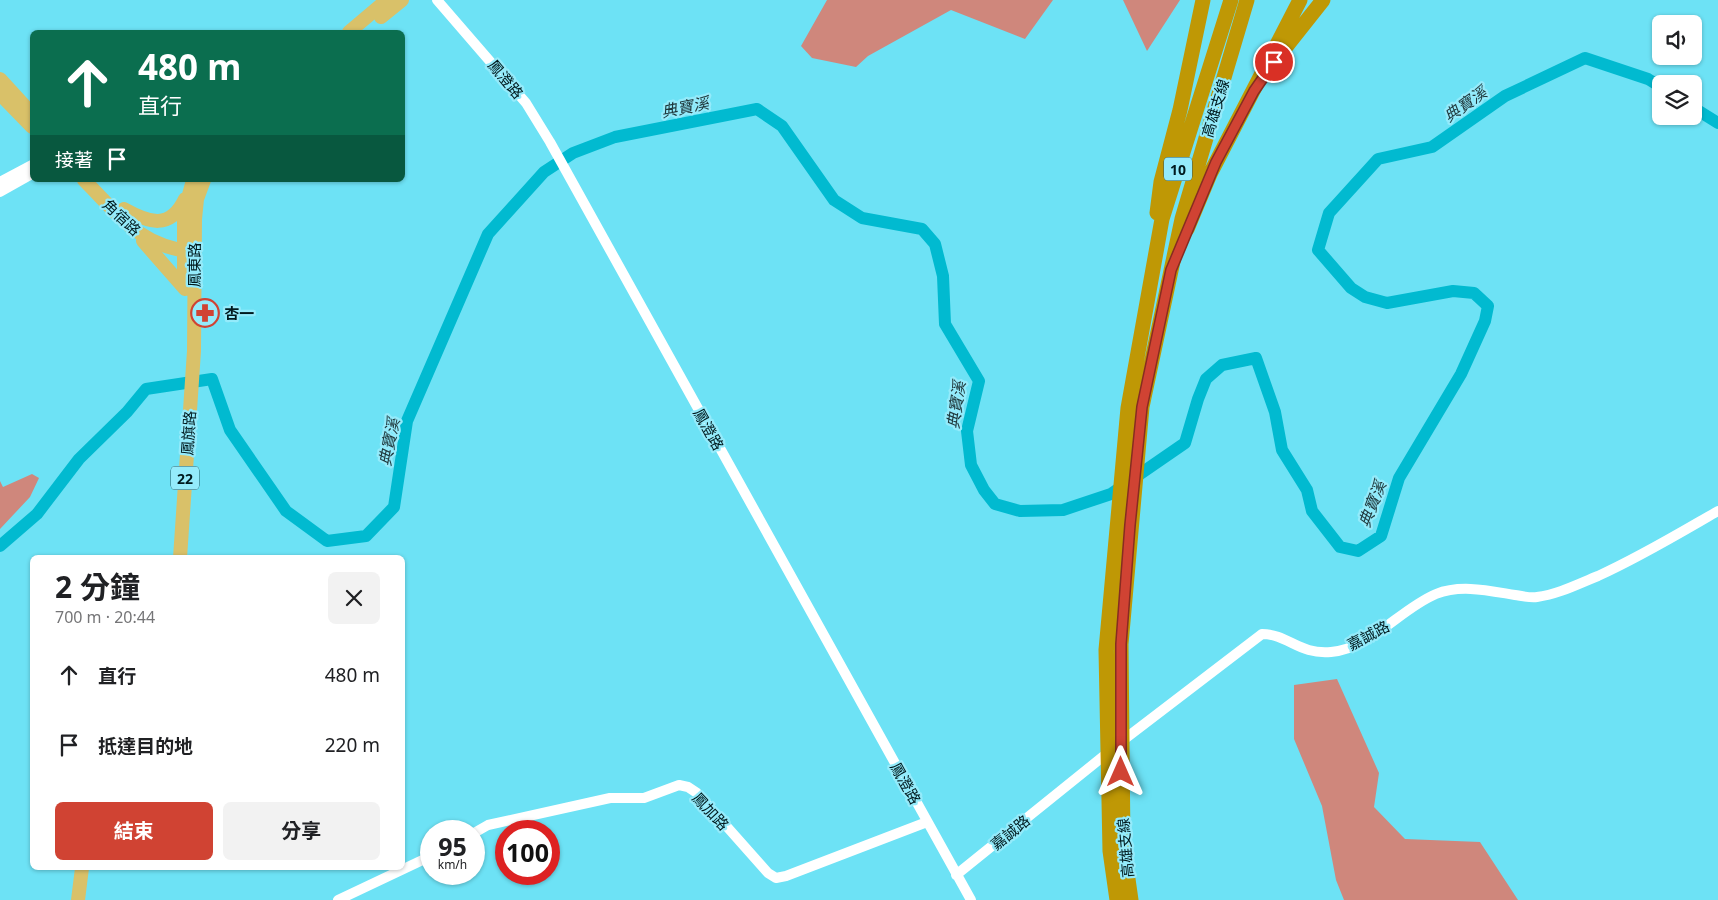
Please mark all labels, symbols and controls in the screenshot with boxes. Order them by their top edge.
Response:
map controls [1652,15,1702,125]
button: sound [1652,15,1702,65]
pin [1253,41,1295,83]
text: 480 m [138,43,241,90]
icon: arrive [1260,48,1288,76]
icon: ahead [55,50,120,115]
street label: 鳳澄路 [484,55,528,103]
button: layers [1652,75,1702,125]
street label: 高雄支線 [1197,76,1233,140]
water label: 典寶溪 [1439,80,1493,127]
text: 直行 [138,90,182,120]
water label: 典寶溪 [659,91,713,122]
icon: arrive [103,145,131,173]
text: 接著 [55,147,93,173]
road number: 10 [1164,157,1192,180]
street label: 角宿路 [99,194,145,240]
street label: 鳳東路 [184,242,204,288]
pharmacy icon: 杏一 [190,298,220,328]
place label: 杏一 [224,303,254,323]
water label: 典寶溪 [942,378,971,430]
street label: 鳳澄路 [689,404,729,454]
street label: 鳳旗路 [176,410,200,456]
water label: 典寶溪 [374,414,405,468]
road number: 22 [171,466,199,489]
water label: 典寶溪 [1353,476,1392,530]
text: 2 分鐘 [55,566,140,607]
button: close [328,572,380,624]
text: 700 m · 20:44 [55,606,155,628]
street label: 嘉誠路 [1343,616,1393,654]
icon: ahead [55,661,83,689]
text: 480 m [325,662,380,688]
text: 直行 [98,663,136,689]
icon: arrive [55,731,83,759]
text: 220 m [325,732,380,758]
text: 抵達目的地 [98,733,193,759]
position arrow [1094,745,1146,797]
street label: 鳳澄路 [886,758,926,808]
street label: 鳳加路 [688,788,734,834]
button: 結束 [55,802,213,860]
button: 分享 [223,802,380,860]
street label: 嘉誠路 [986,810,1034,854]
street label: 高雄支線 [1112,817,1138,879]
speed limit sign: 100 [495,820,560,885]
text: 95 [438,829,467,863]
text: km/h [438,856,467,873]

